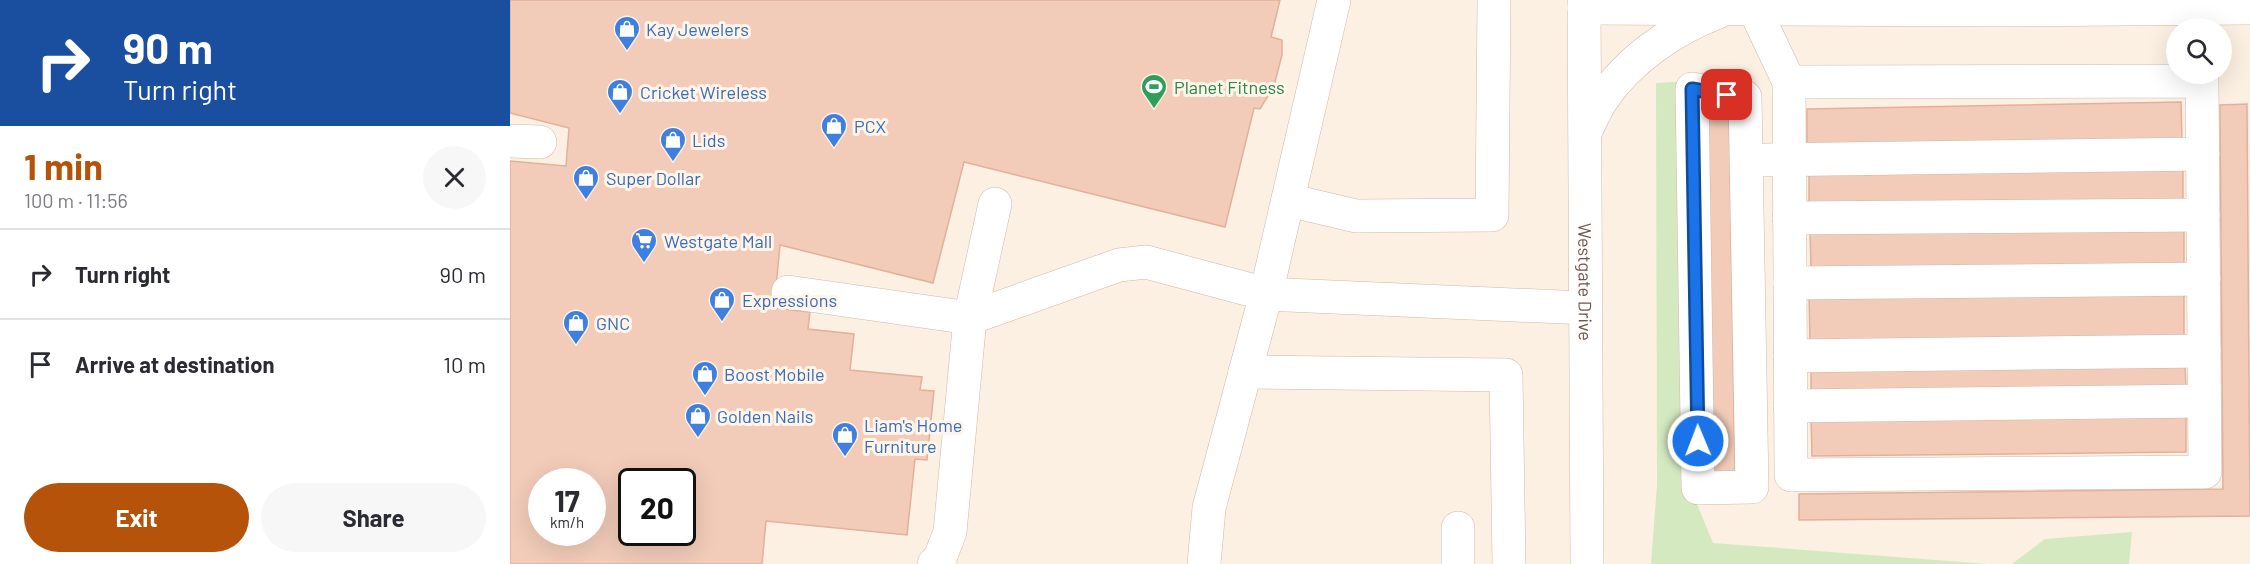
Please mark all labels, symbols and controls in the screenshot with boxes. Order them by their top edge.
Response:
shop icon: Kay Jewelers [612,14,642,52]
place label: Kay Jewelers [646,18,749,40]
map controls [2166,18,2232,84]
button: search [2166,18,2232,84]
text: 90 m [123,22,213,72]
icon: right [24,24,102,102]
pin [1701,69,1752,120]
sports icon: Planet Fitness [1139,72,1169,110]
text: Turn right [123,73,237,105]
place label: Planet Fitness [1174,76,1285,98]
shop icon: Cricket Wireless [605,77,635,115]
icon: arrive [1710,78,1743,111]
place label: Cricket Wireless [640,81,767,103]
shop icon: PCX [819,111,849,149]
place label: PCX [854,115,886,137]
shop icon: Lids [658,125,688,163]
place label: Lids [692,129,725,151]
text: 1 min [24,144,103,187]
button: close [423,146,486,209]
shop icon: Super Dollar [571,163,601,201]
place label: Super Dollar [606,167,701,189]
text: 100 m · 11:56 [24,188,128,212]
street label: Westgate Drive [1574,223,1597,341]
supermarket icon: Westgate Mall [629,226,659,264]
place label: Westgate Mall [664,230,772,252]
icon: right [24,258,57,291]
text: Turn right [75,261,170,287]
text: 90 m [440,261,486,287]
shop icon: Expressions [707,285,737,323]
place label: Expressions [742,289,837,311]
shop icon: GNC [561,308,591,346]
place label: GNC [596,312,630,334]
icon: arrive [24,348,57,381]
text: Arrive at destination [75,351,274,377]
text: 10 m [443,351,486,377]
shop icon: Boost Mobile [690,359,720,397]
place label: Boost Mobile [724,363,825,385]
shop icon: Golden Nails [683,401,713,439]
place label: Golden Nails [717,405,813,427]
position arrow [1666,409,1730,473]
place label: Liam's Home Furniture [864,414,962,457]
shop icon: Liam's Home Furniture [830,420,860,458]
speed limit sign: 20 [618,468,696,546]
text: 17 [554,482,580,518]
button: Exit [24,483,249,552]
button: Share [261,483,486,552]
text: km/h [550,513,584,531]

